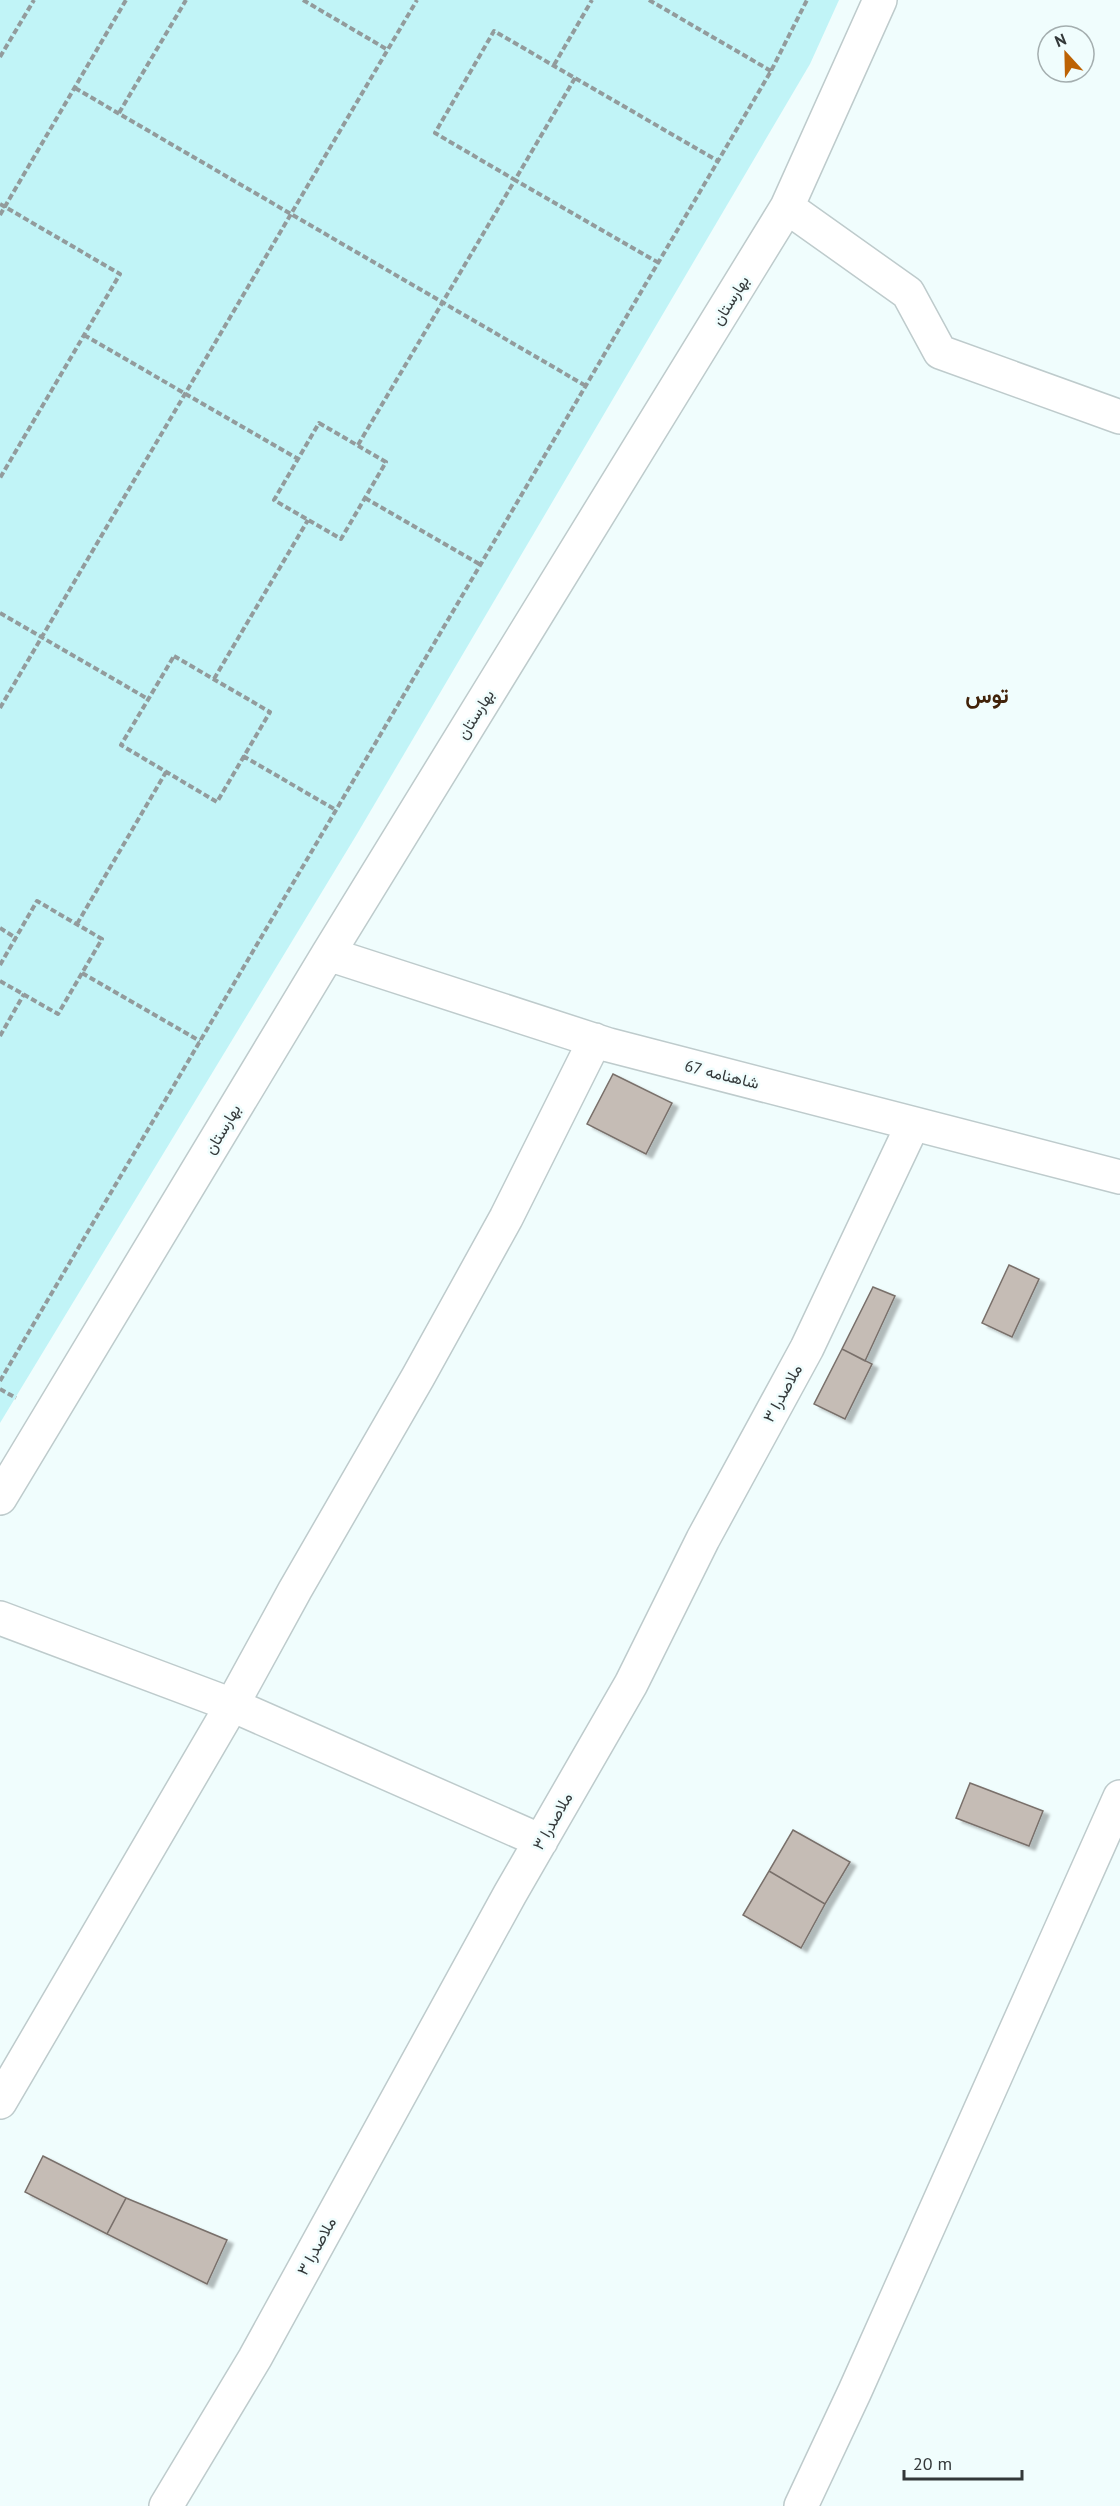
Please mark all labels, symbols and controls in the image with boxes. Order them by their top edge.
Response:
north arrow [1036,24,1096,84]
text: N [1052,29,1069,51]
street label: بهارستان [707,271,754,329]
district label: توس [965,681,1009,709]
street label: بهارستان [452,685,499,743]
street label: شاهنامه 67 [683,1055,761,1093]
street label: بهارستان [199,1100,246,1158]
street label: ملاصدرا ۳ [758,1361,807,1426]
street label: ملاصدرا ۳ [528,1789,577,1854]
street label: ملاصدرا ۳ [292,2214,341,2279]
scale bar [904,2443,1022,2481]
text: 20 m [913,2452,952,2475]

